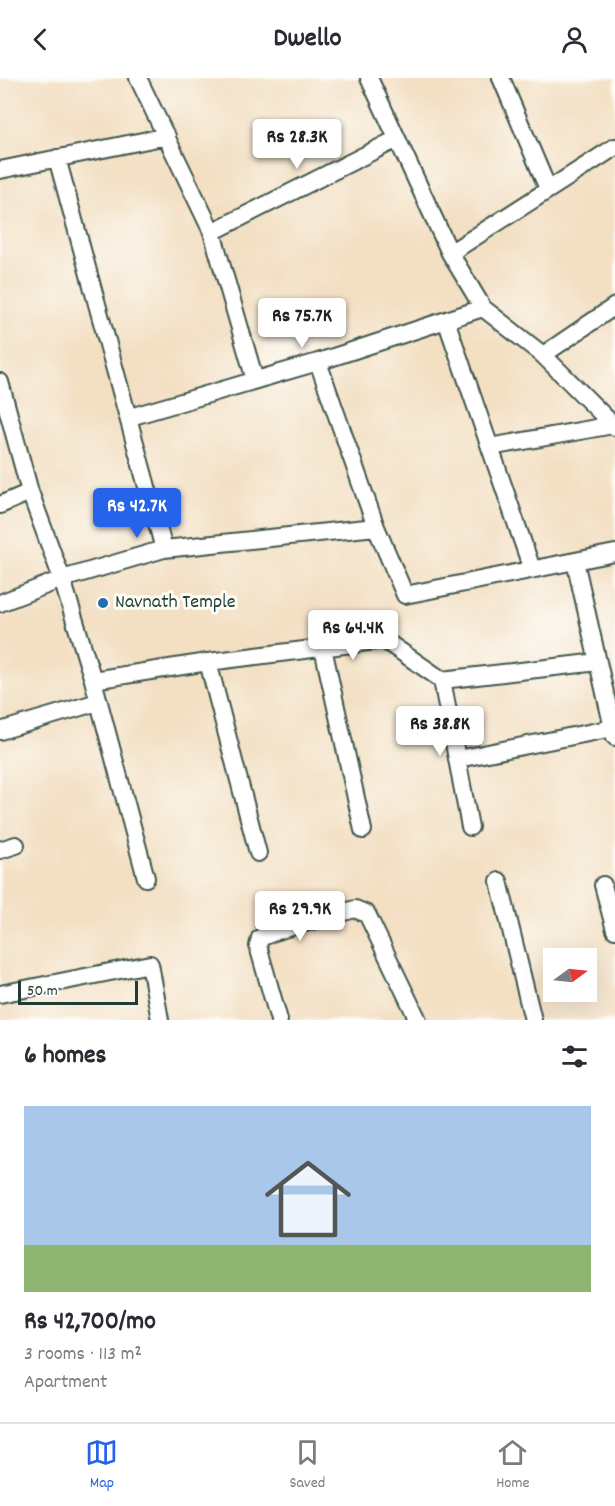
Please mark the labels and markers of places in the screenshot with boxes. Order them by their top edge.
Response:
pin: Rs 28.3K [235,119,359,170]
pin: Rs 75.7K [240,298,364,349]
pin: Rs 42.7K [75,488,199,539]
place label: Navnath Temple [115,589,236,617]
marker: Navnath Temple [96,596,110,610]
pin: Rs 64.4K [291,610,415,661]
pin: Rs 38.8K [378,706,502,757]
pin: Rs 29.9K [238,891,362,942]

